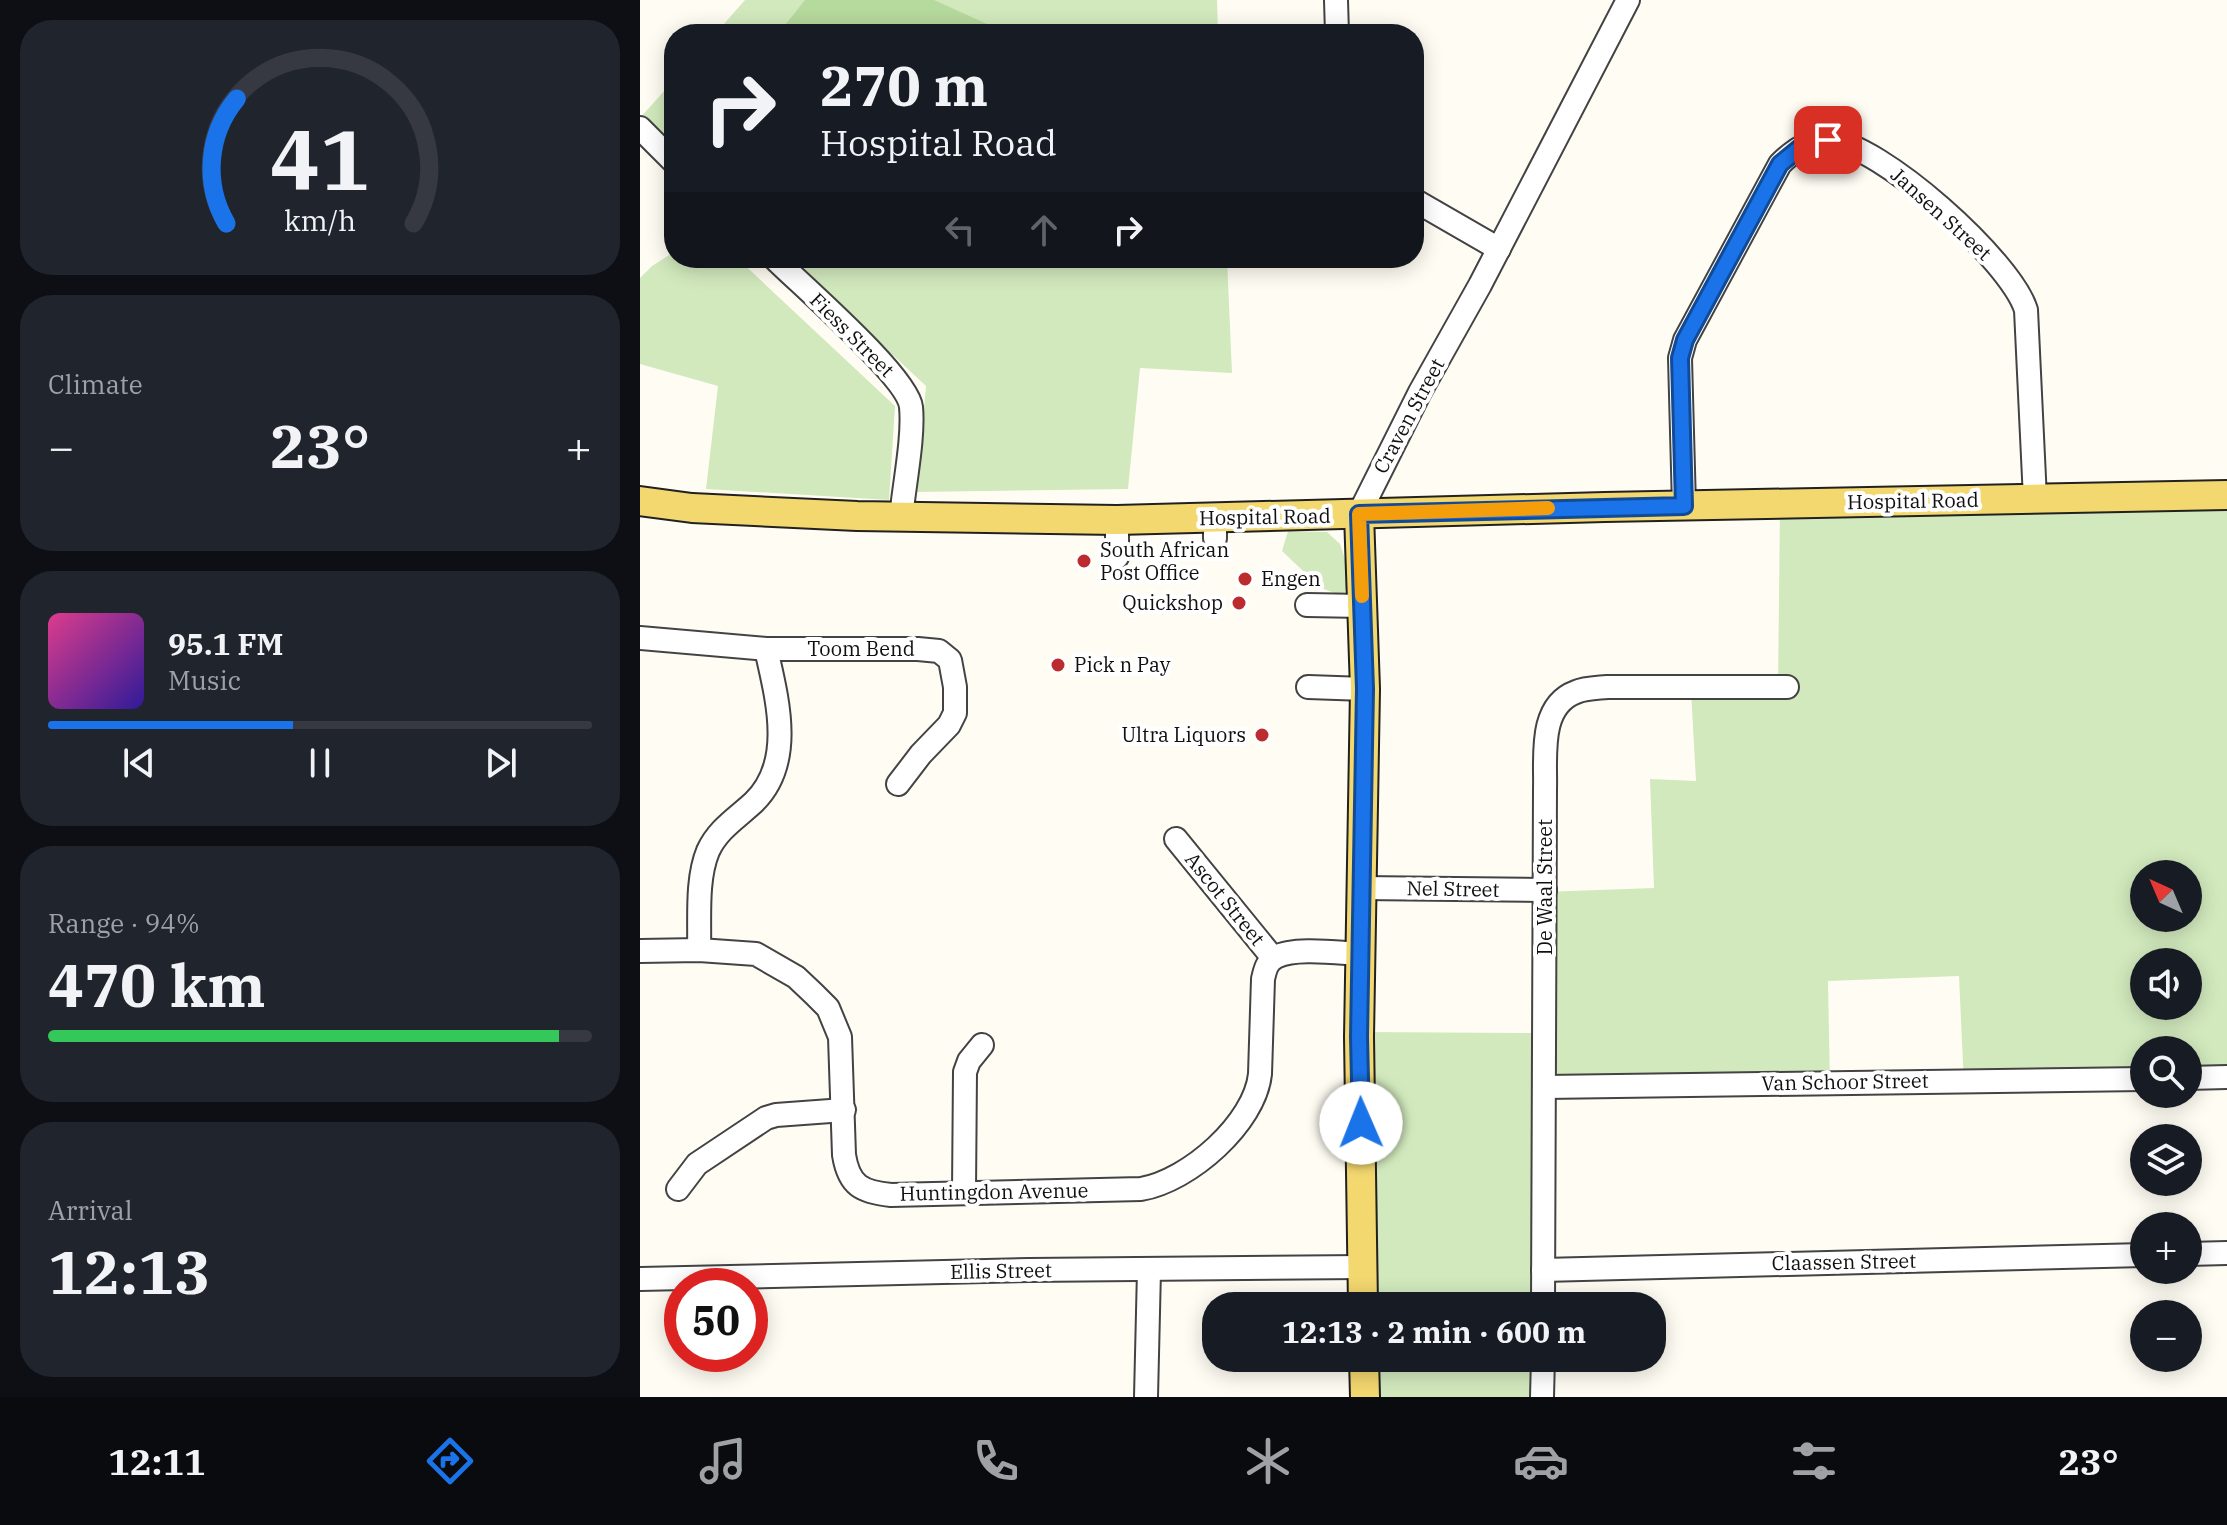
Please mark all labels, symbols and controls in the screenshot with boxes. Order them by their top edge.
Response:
text: 270 m [820,49,988,121]
icon: right [688,56,792,160]
text: 41 [270,104,370,212]
pin [1794,106,1862,174]
icon: arrive [1806,118,1850,162]
text: Hospital Road [820,119,1057,166]
street label: Jansen Street [1885,161,1997,266]
text: km/h [284,202,356,239]
icon: left [938,208,982,252]
icon: ahead [1022,208,1066,252]
icon: right [1106,208,1150,252]
street label: Fiess Street [804,286,901,383]
street label: Craven Street [1367,353,1450,478]
text: Climate [48,367,143,401]
text: 23° [270,406,370,485]
text: − [48,418,74,475]
text: + [566,418,592,475]
street label: Hospital Road [1847,486,1979,515]
street label: Hospital Road [1199,502,1331,531]
place label: South African Post Office [1100,536,1229,586]
marker: South African Post Office [1075,552,1093,570]
place label: Engen [1261,565,1321,592]
marker: Engen [1236,570,1254,588]
place label: Quickshop [1122,589,1223,616]
marker: Quickshop [1230,594,1248,612]
text: 95.1 FM [168,624,283,663]
street label: Toom Bend [807,635,915,662]
place label: Pick n Pay [1074,651,1171,678]
marker: Pick n Pay [1049,656,1067,674]
text: Music [168,663,241,697]
place label: Ultra Liquors [1121,721,1246,748]
marker: Ultra Liquors [1253,726,1271,744]
icon: previous [117,741,161,785]
icon: pause [298,741,342,785]
icon: next [479,741,523,785]
street label: De Waal Street [1531,819,1558,955]
street label: Ascot Street [1179,846,1271,951]
north arrow [2130,860,2202,932]
map controls [2130,860,2202,1372]
street label: Nel Street [1406,874,1500,903]
text: Range · 94% [48,906,200,940]
text: 470 km [48,945,266,1024]
button: sound [2130,948,2202,1020]
button: search [2130,1036,2202,1108]
street label: Van Schoor Street [1761,1067,1929,1096]
position arrow [1319,1081,1403,1165]
button: layers [2130,1124,2202,1196]
street label: Huntingdon Avenue [899,1176,1089,1207]
text: Arrival [48,1193,133,1227]
button: + [2130,1212,2202,1284]
text: 12:13 [48,1232,210,1311]
street label: Claassen Street [1771,1247,1916,1276]
street label: Ellis Street [950,1256,1052,1285]
speed limit sign: 50 [664,1268,768,1372]
button: − [2130,1300,2202,1372]
text: 12:13 · 2 min · 600 m [1282,1312,1586,1351]
icon: directions [422,1433,478,1489]
icon: music [695,1433,751,1489]
icon: phone [968,1433,1024,1489]
icon: climate [1240,1433,1296,1489]
icon: car [1513,1433,1569,1489]
icon: filters [1786,1433,1842,1489]
text: 12:11 [108,1438,206,1485]
text: 23° [2058,1438,2119,1485]

